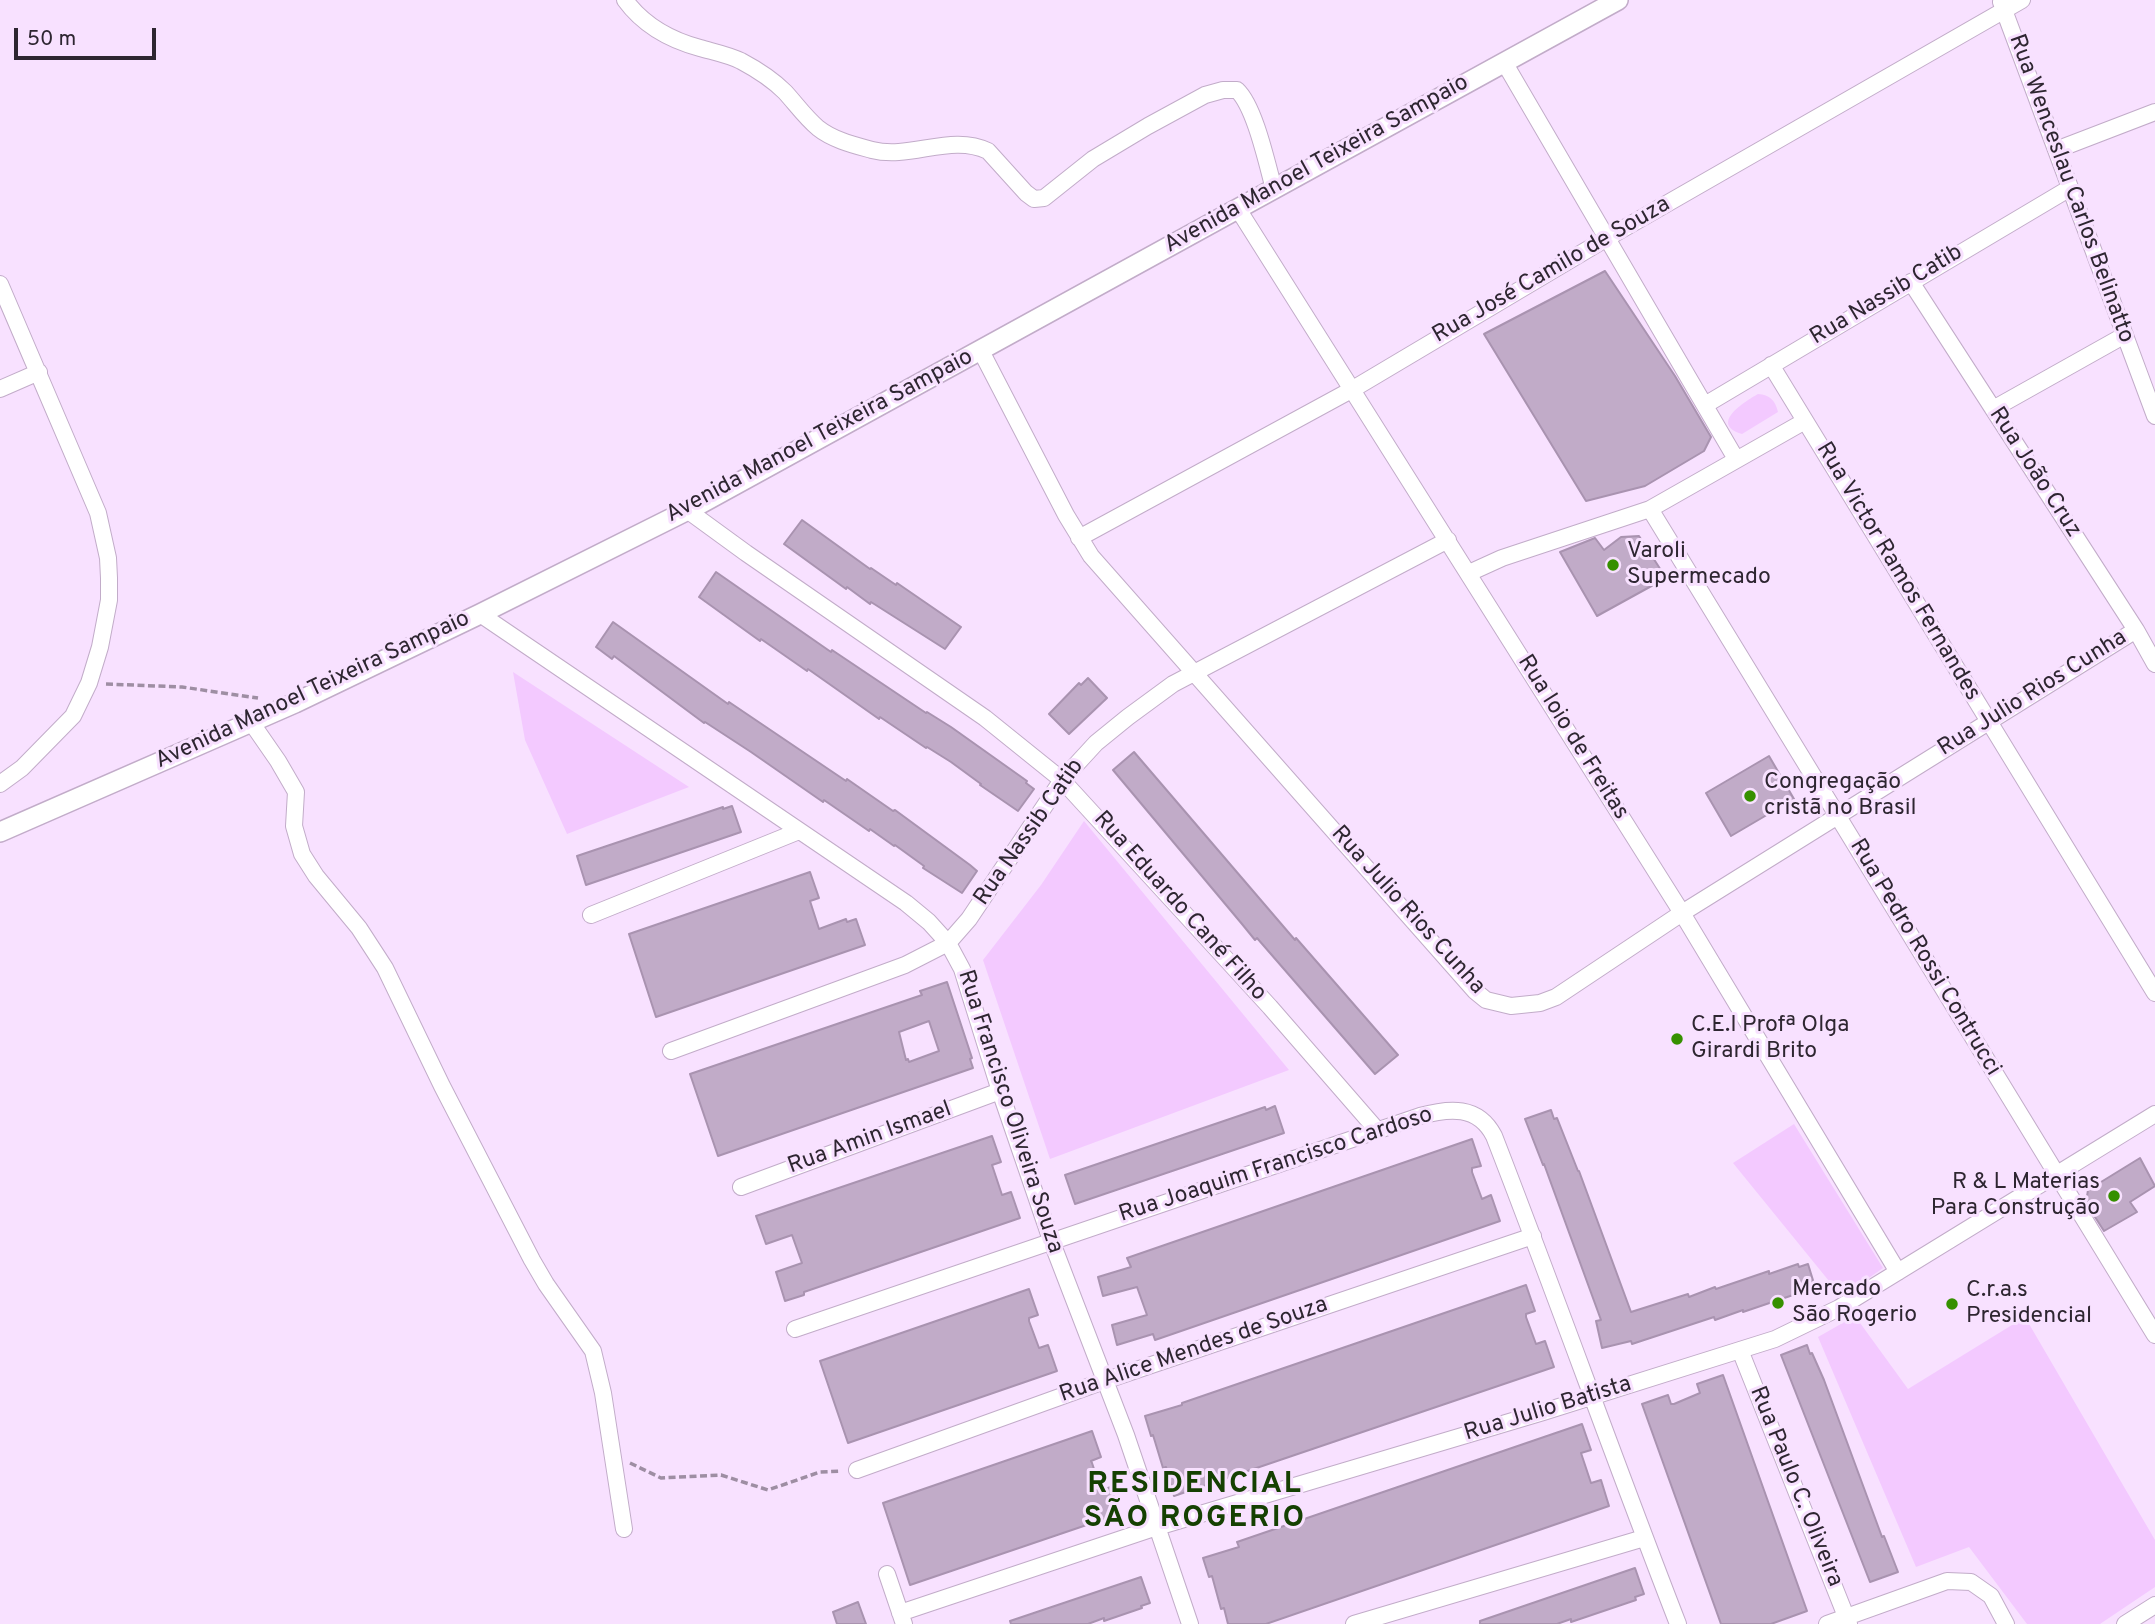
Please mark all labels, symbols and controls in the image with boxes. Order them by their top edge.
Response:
scale bar [18,14,159,58]
text: 50 m [27,26,76,53]
street label: Rua Wenceslau Carlos Belinatto [2001,31,2139,347]
street label: Avenida Manoel Teixeira Sampaio [1160,70,1474,260]
street label: Rua José Camilo de Souza [1428,192,1676,350]
street label: Rua Nassib Catib [1806,240,1968,352]
street label: Avenida Manoel Teixeira Sampaio [662,344,978,530]
street label: Rua João Cruz [1982,403,2086,543]
street label: Rua Victor Ramos Fernandes [1809,438,1985,706]
place label: Varoli Supermecado [1627,538,1771,592]
marker: Varoli Supermecado [1605,557,1621,573]
street label: Avenida Manoel Teixeira Sampaio [152,606,474,776]
street label: Rua Julio Rios Cunha [1934,625,2132,763]
street label: Rua Ioio de Freitas [1510,651,1634,825]
street label: Rua Nassib Catib [969,754,1091,912]
place label: Congregação cristã no Brasil [1764,769,1917,823]
marker: Congregação cristã no Brasil [1742,788,1758,804]
street label: Rua Eduardo Cané Filho [1087,806,1271,1008]
street label: Rua Julio Rios Cunha [1324,821,1490,1001]
street label: Rua Pedro Rossi Contrucci [1842,835,2006,1081]
street label: Rua Francisco Oliveira Souza [950,967,1068,1257]
place label: C.E.I Profª Olga Girardi Brito [1691,1012,1849,1066]
marker: C.E.I Profª Olga Girardi Brito [1669,1031,1685,1047]
street label: Rua Amin Ismael [784,1097,956,1181]
street label: Rua Joaquim Francisco Cardoso [1116,1102,1436,1230]
place label: R & L Materias Para Construção [1931,1169,2100,1223]
marker: R & L Materias Para Construção [2106,1188,2122,1204]
place label: Mercado São Rogerio [1792,1276,1917,1330]
place label: C.r.a.s Presidencial [1966,1277,2092,1331]
street label: Rua Alice Mendes de Souza [1056,1292,1332,1410]
marker: Mercado São Rogerio [1770,1295,1786,1311]
marker: C.r.a.s Presidencial [1944,1296,1960,1312]
street label: Rua Julio Batista [1461,1371,1635,1449]
street label: Rua Paulo C. Oliveira [1742,1383,1848,1591]
district label: RESIDENCIAL SÃO ROGERIO [1085,1468,1305,1538]

